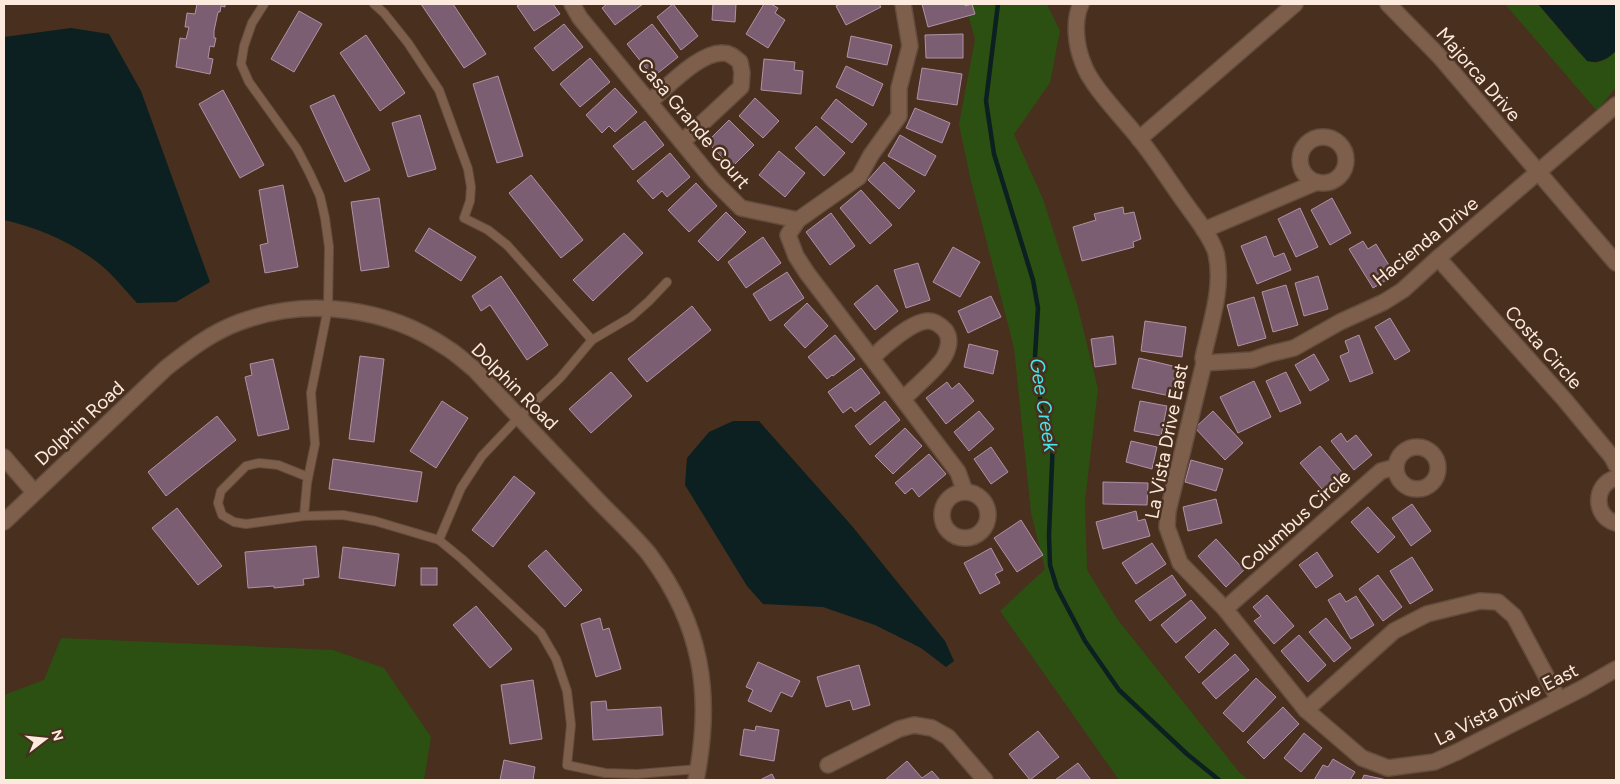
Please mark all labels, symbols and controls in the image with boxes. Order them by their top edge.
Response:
street label: Majorca Drive [1432,23,1526,126]
street label: Casa Grande Court [632,54,755,193]
street label: Hacienda Drive [1368,192,1483,291]
street label: Costa Circle [1500,301,1587,394]
street label: Dolphin Road [466,338,563,435]
water label: Gee Creek [1025,356,1063,455]
street label: La Vista Drive East [1140,361,1193,521]
street label: Dolphin Road [30,376,129,470]
street label: Columbus Circle [1235,465,1355,576]
street label: La Vista Drive East [1431,658,1582,751]
north arrow [20,714,70,764]
text: N [47,728,67,743]

